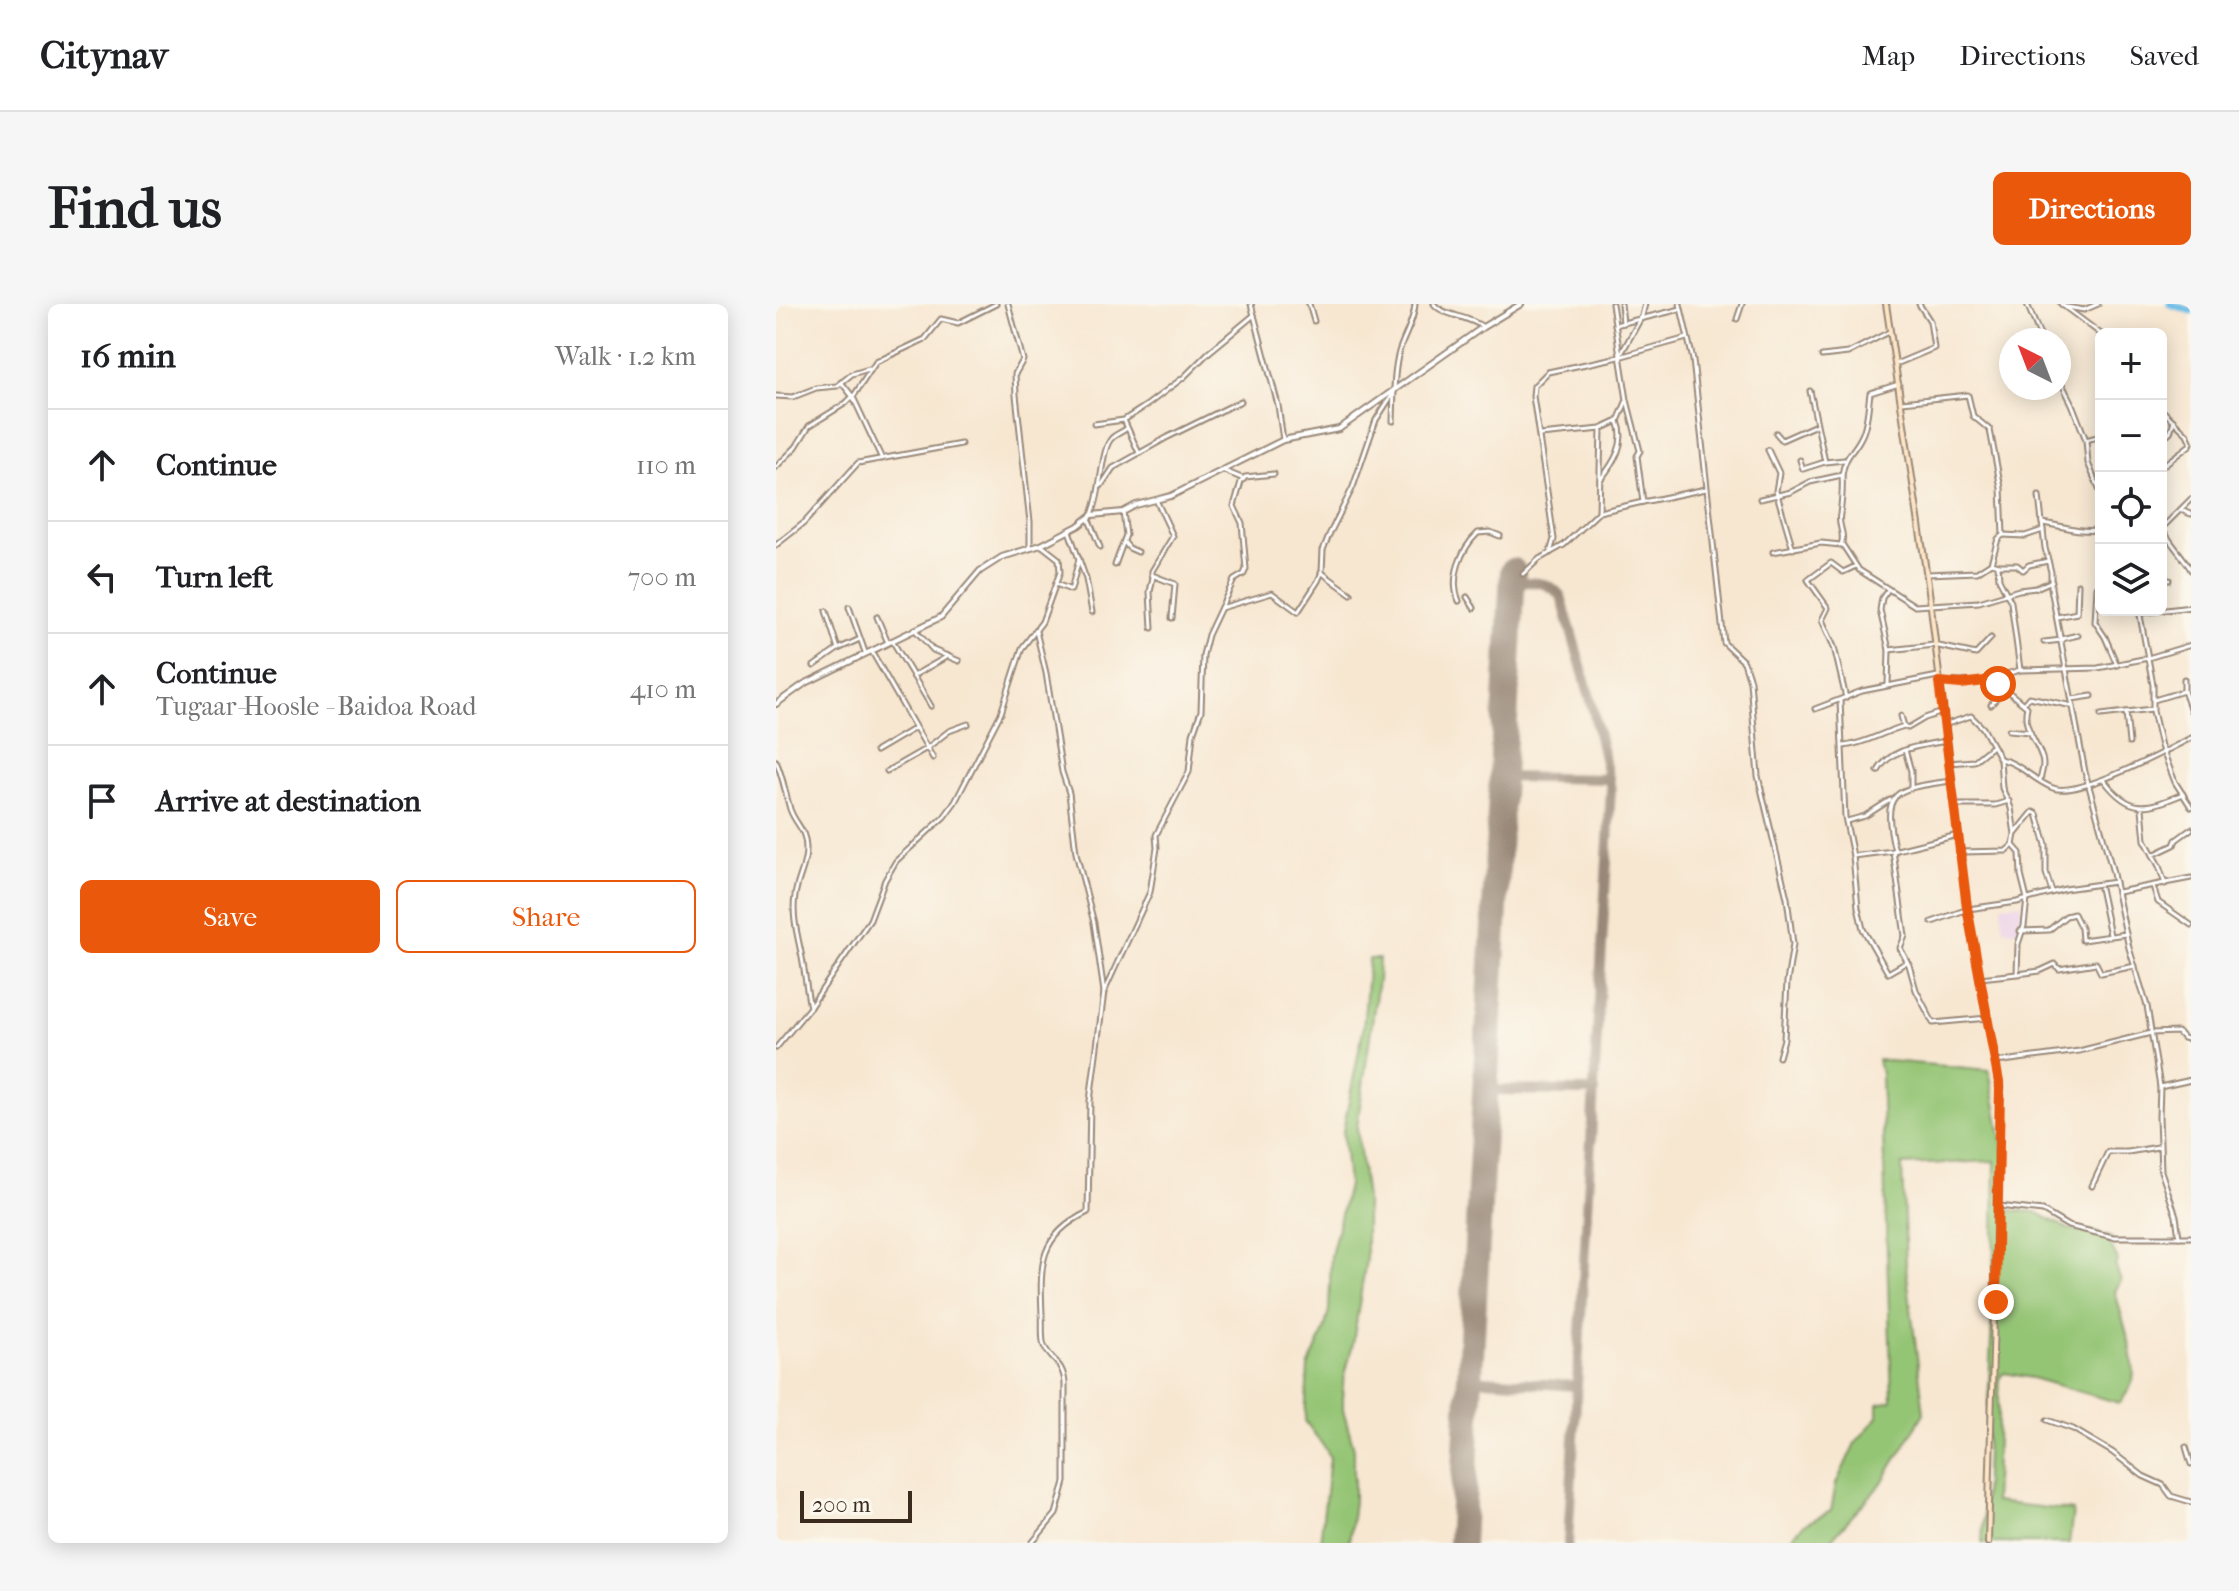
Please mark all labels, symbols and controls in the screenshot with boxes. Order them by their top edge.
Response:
text: Citynav [40,33,168,78]
text: Map [1862,39,1915,72]
text: Directions [1959,39,2086,72]
text: Saved [2130,39,2199,72]
button: Directions [1993,172,2191,245]
text: Find us [48,176,222,241]
north arrow [1999,328,2071,400]
map controls [2095,328,2167,616]
button: + [2095,328,2167,400]
text: 16 min [80,336,176,376]
text: Walk · 1.2 km [555,341,696,372]
button: − [2095,400,2167,472]
icon: ahead [80,443,124,487]
text: Continue [156,448,277,483]
text: 110 m [636,450,696,481]
button: locate [2095,472,2167,544]
button: layers [2095,544,2167,616]
icon: left [80,555,124,599]
text: Turn left [156,560,273,595]
text: 700 m [628,562,696,593]
text: Continue [156,656,277,691]
route start [1980,666,2016,702]
icon: ahead [80,667,124,711]
text: 410 m [630,674,696,705]
text: Tugaar-Hoosle - Baidoa Road [156,691,476,722]
icon: arrive [80,779,124,823]
text: Arrive at destination [156,784,421,819]
button: Save [80,880,380,953]
button: Share [396,880,696,953]
route end [1978,1284,2014,1320]
scale bar [800,1487,912,1523]
text: 200 m [812,1492,871,1518]

